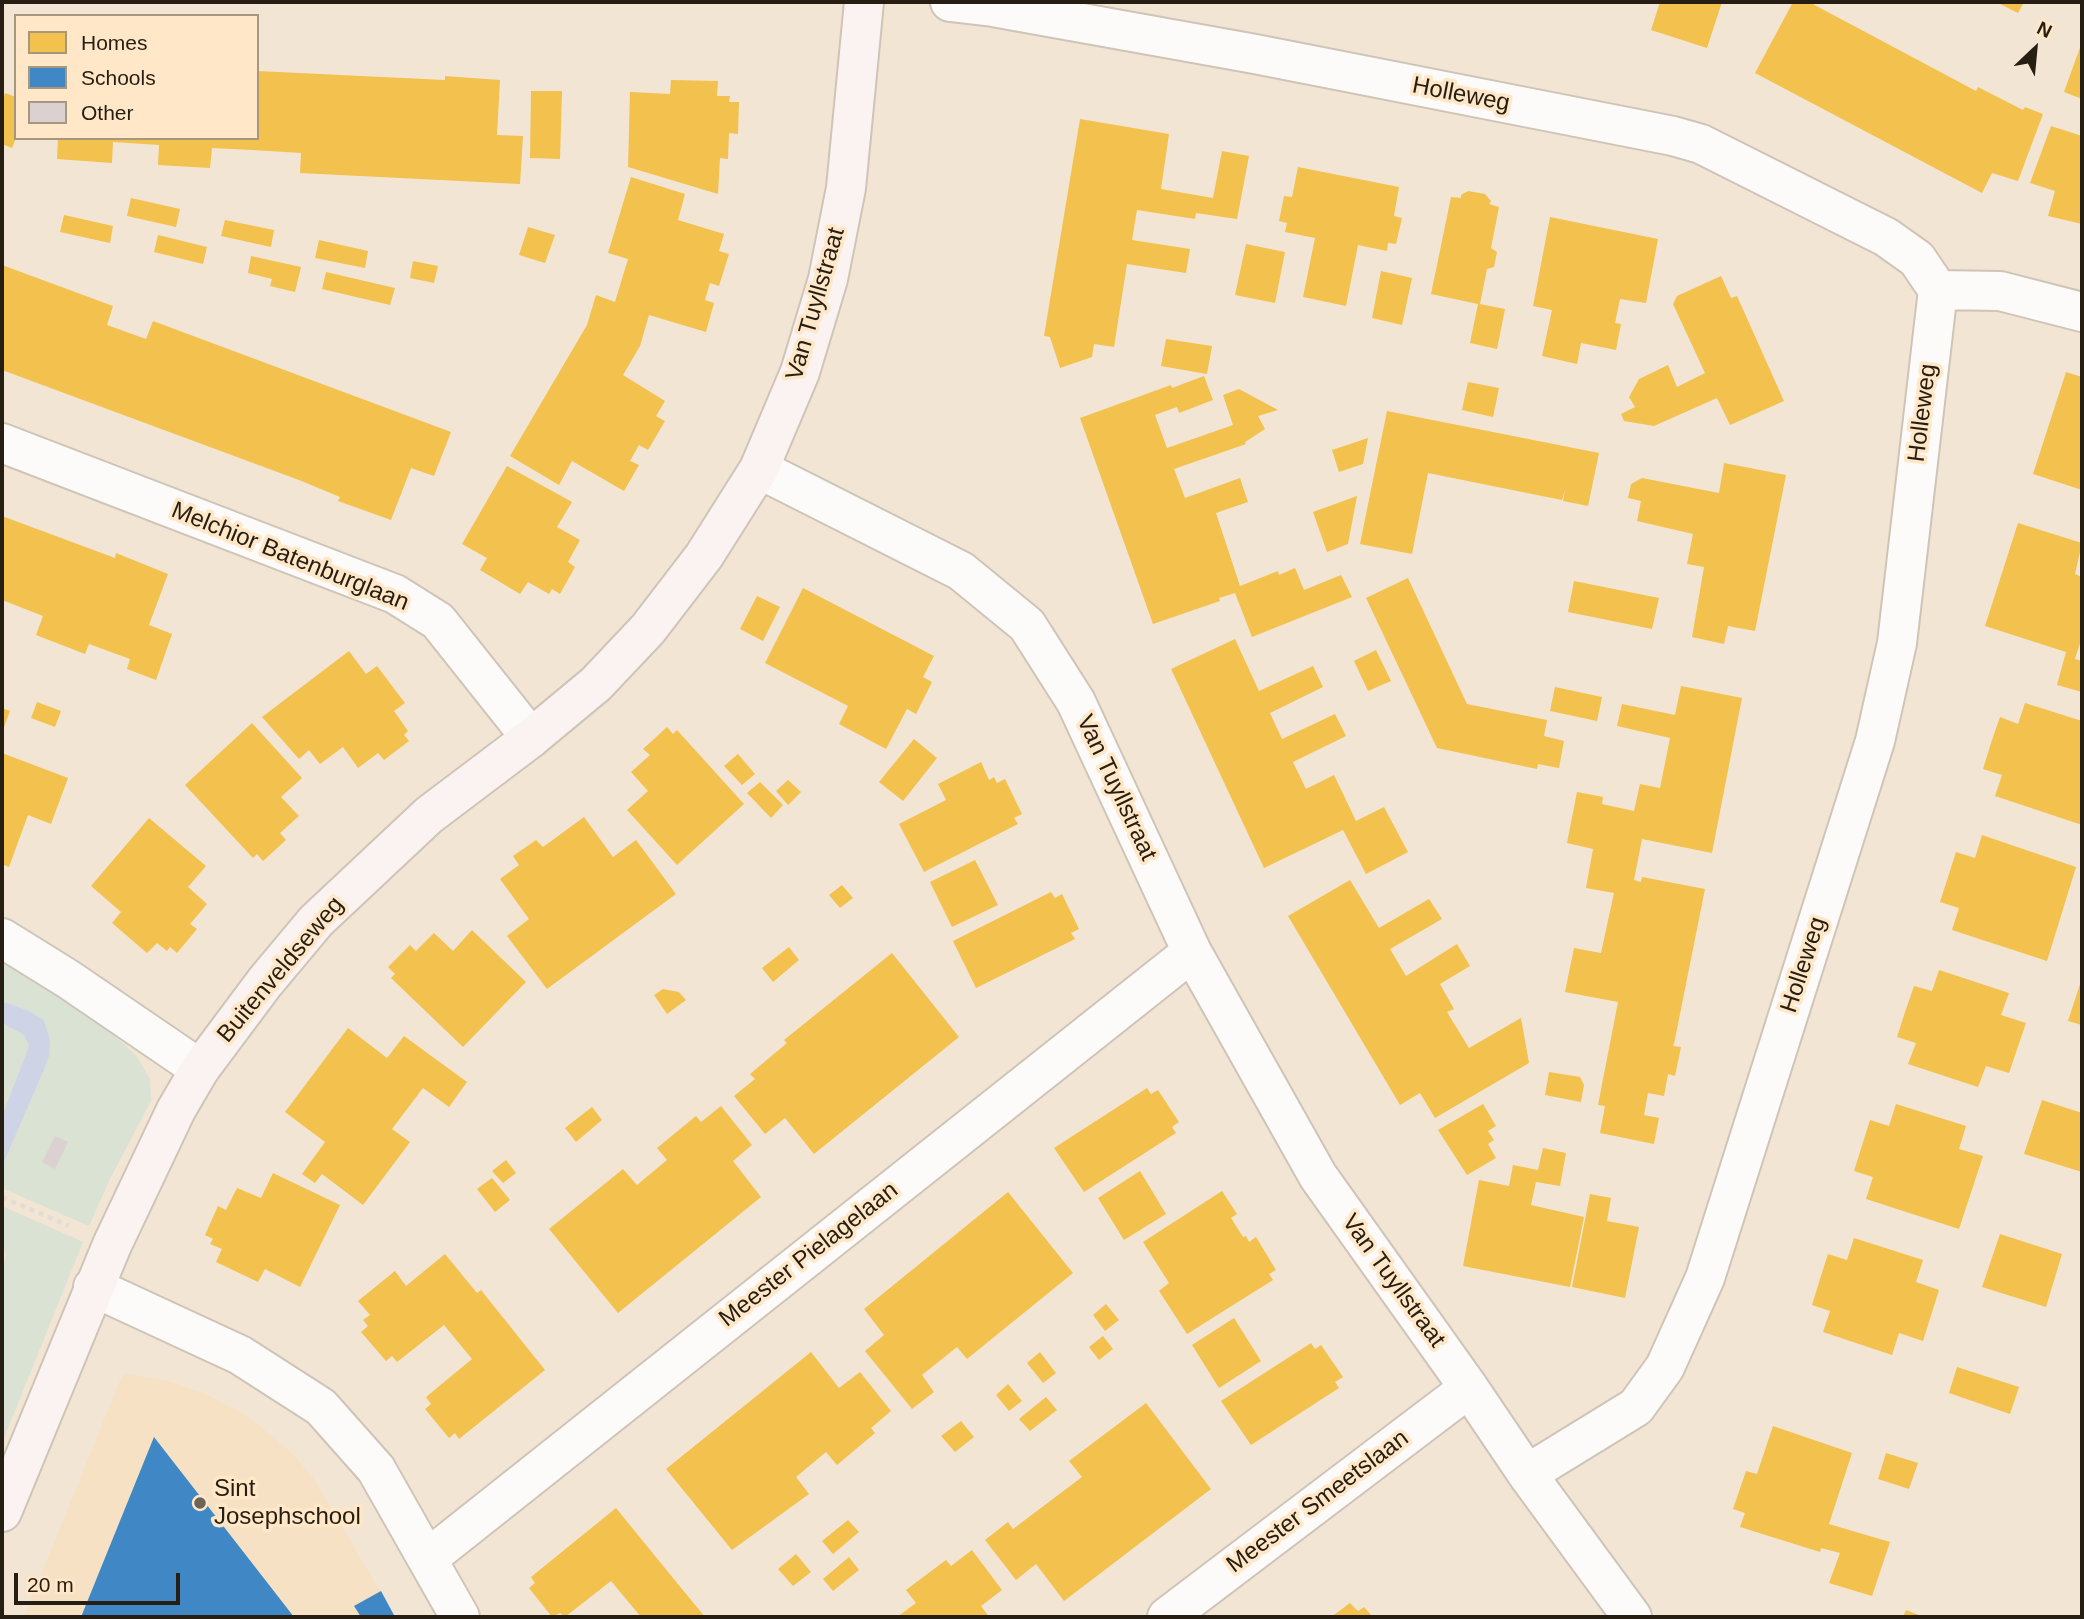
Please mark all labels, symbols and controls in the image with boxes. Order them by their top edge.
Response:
legend [14,14,259,140]
north arrow [2000,14,2070,84]
text: N [2034,17,2055,42]
text: Homes [81,31,148,54]
text: Schools [81,66,156,89]
street label: Holleweg [1410,71,1512,119]
text: Other [81,101,134,124]
street label: Van Tuyllstraat [780,224,852,384]
street label: Holleweg [1903,362,1943,464]
street label: Melchior Batenburglaan [167,496,413,618]
street label: Van Tuyllstraat [1070,711,1162,865]
street label: Buitenveldseweg [212,891,350,1049]
street label: Holleweg [1775,914,1833,1016]
street label: Meester Pielagelaan [714,1176,904,1334]
street label: Van Tuyllstraat [1335,1209,1451,1353]
street label: Meester Smeetslaan [1221,1424,1415,1580]
place label: Sint Josephschool [214,1475,361,1531]
marker: Sint Josephschool [192,1495,208,1511]
scale bar [18,1560,184,1604]
text: 20 m [27,1573,74,1596]

